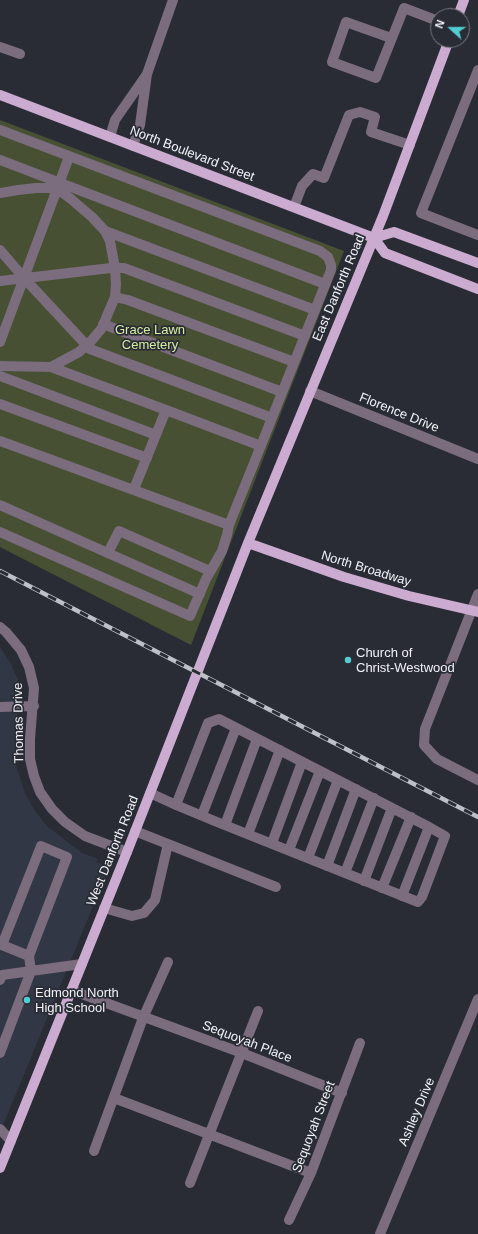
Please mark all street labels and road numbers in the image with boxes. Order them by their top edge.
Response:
street label: North Boulevard Street [127,123,257,185]
street label: East Danforth Road [310,232,368,344]
street label: Florence Drive [357,390,441,436]
street label: North Broadway [319,548,413,590]
street label: Thomas Drive [10,682,28,764]
street label: West Danforth Road [84,794,142,908]
street label: Sequoyah Place [200,1018,294,1066]
street label: Ashley Drive [396,1075,438,1149]
street label: Sequoyah Street [289,1079,339,1175]

